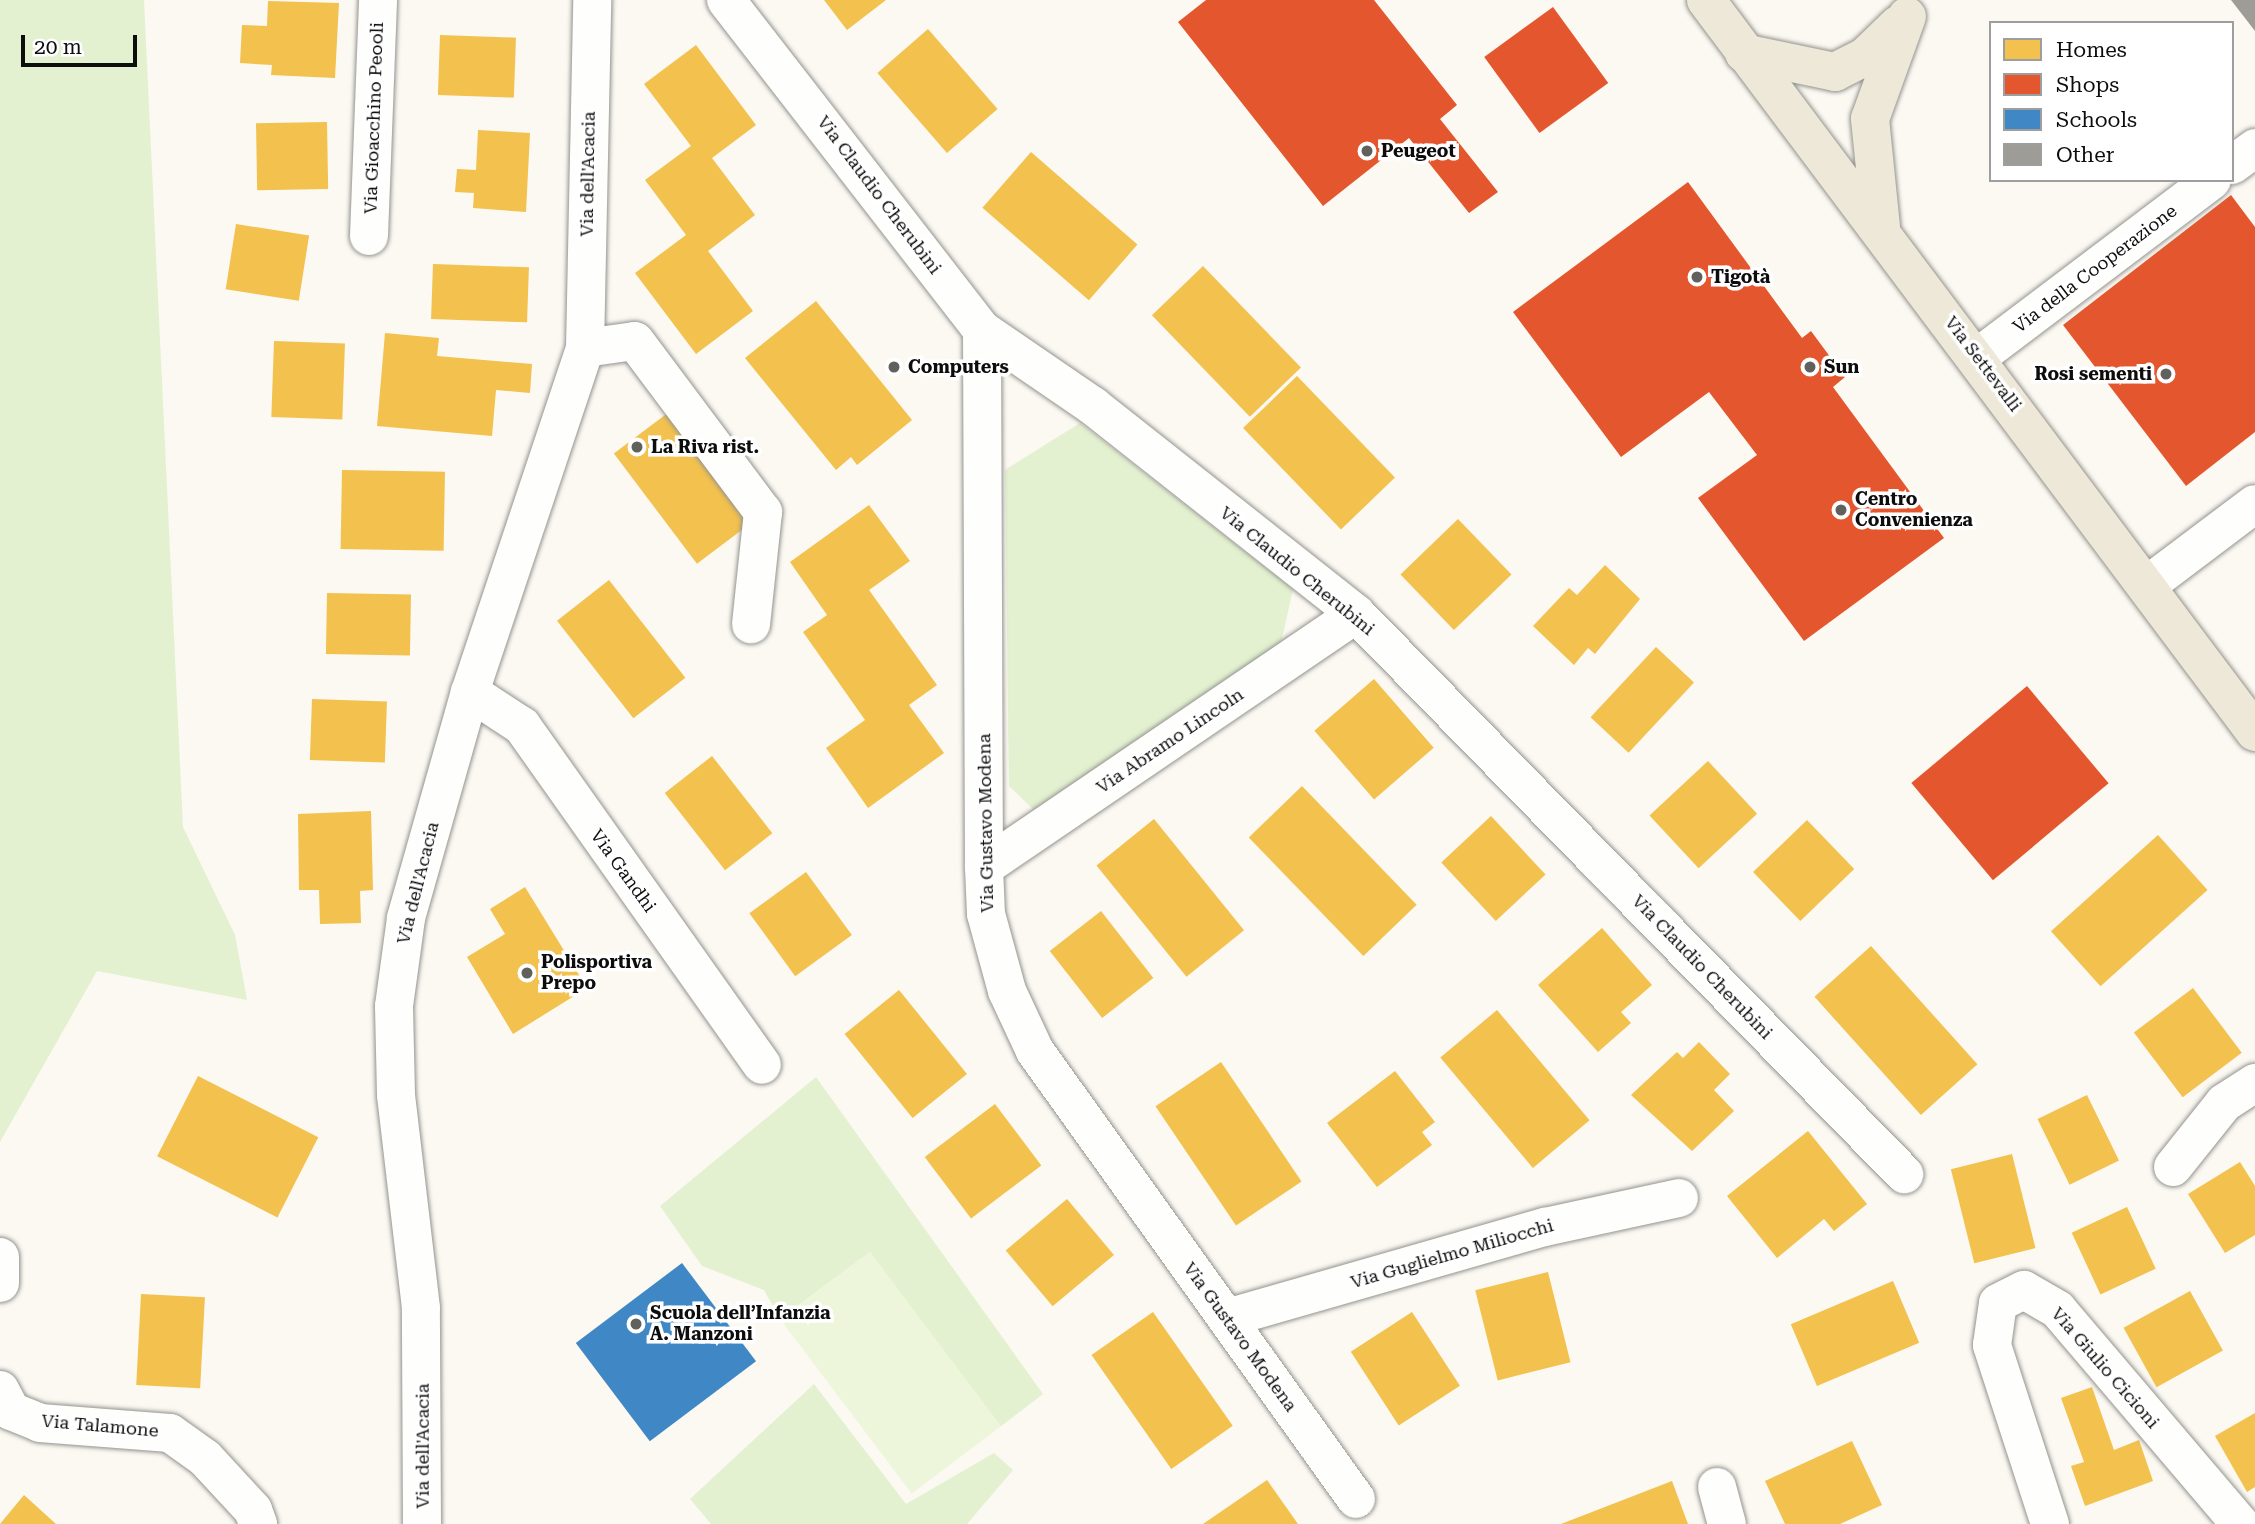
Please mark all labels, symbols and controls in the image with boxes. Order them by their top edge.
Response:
scale bar [24,21,140,65]
legend [1989,21,2234,182]
street label: Via Gioacchino Peooli [360,22,388,214]
text: 20 m [34,35,82,59]
text: Homes [2056,38,2127,62]
text: Shops [2056,73,2119,97]
text: Schools [2056,108,2137,132]
street label: Via dell'Acacia [576,111,600,237]
street label: Via Claudio Cherubini [812,112,946,278]
place label: Peugeot [1381,140,1456,162]
marker: Peugeot [1359,143,1375,159]
text: Other [2056,143,2114,167]
street label: Via della Cooperazione [2009,200,2181,338]
place label: Tigotà [1711,266,1770,288]
marker: Tigotà [1689,269,1705,285]
street label: Via Settevalli [1940,312,2026,416]
place label: Computers [908,356,1009,378]
place label: Sun [1824,356,1859,378]
marker: Computers [886,359,902,375]
marker: Sun [1802,359,1818,375]
place label: Rosi sementi [2034,363,2152,385]
marker: Rosi sementi [2158,366,2174,382]
place label: La Riva rist. [651,436,759,458]
marker: La Riva rist. [629,439,645,455]
place label: Centro Convenienza [1855,489,1973,532]
street label: Via Claudio Cherubini [1215,502,1379,640]
marker: Centro Convenienza [1833,502,1849,518]
street label: Via Abramo Lincoln [1092,684,1248,798]
street label: Via Gustavo Modena [974,733,998,913]
street label: Via dell'Acacia [392,820,444,946]
street label: Via Gandhi [586,825,660,917]
street label: Via Claudio Cherubini [1627,890,1777,1044]
place label: Polisportiva Prepo [541,952,652,995]
marker: Polisportiva Prepo [519,965,535,981]
street label: Via Guglielmo Miliocchi [1348,1215,1556,1293]
street label: Via Gustavo Modena [1179,1258,1301,1416]
place label: Scuola dell’Infanzia A. Manzoni [650,1303,830,1346]
street label: Via Giulio Cicioni [2047,1303,2163,1433]
marker: Scuola dell’Infanzia A. Manzoni [628,1316,644,1332]
street label: Via dell'Acacia [412,1383,434,1509]
street label: Via Talamone [41,1410,159,1442]

